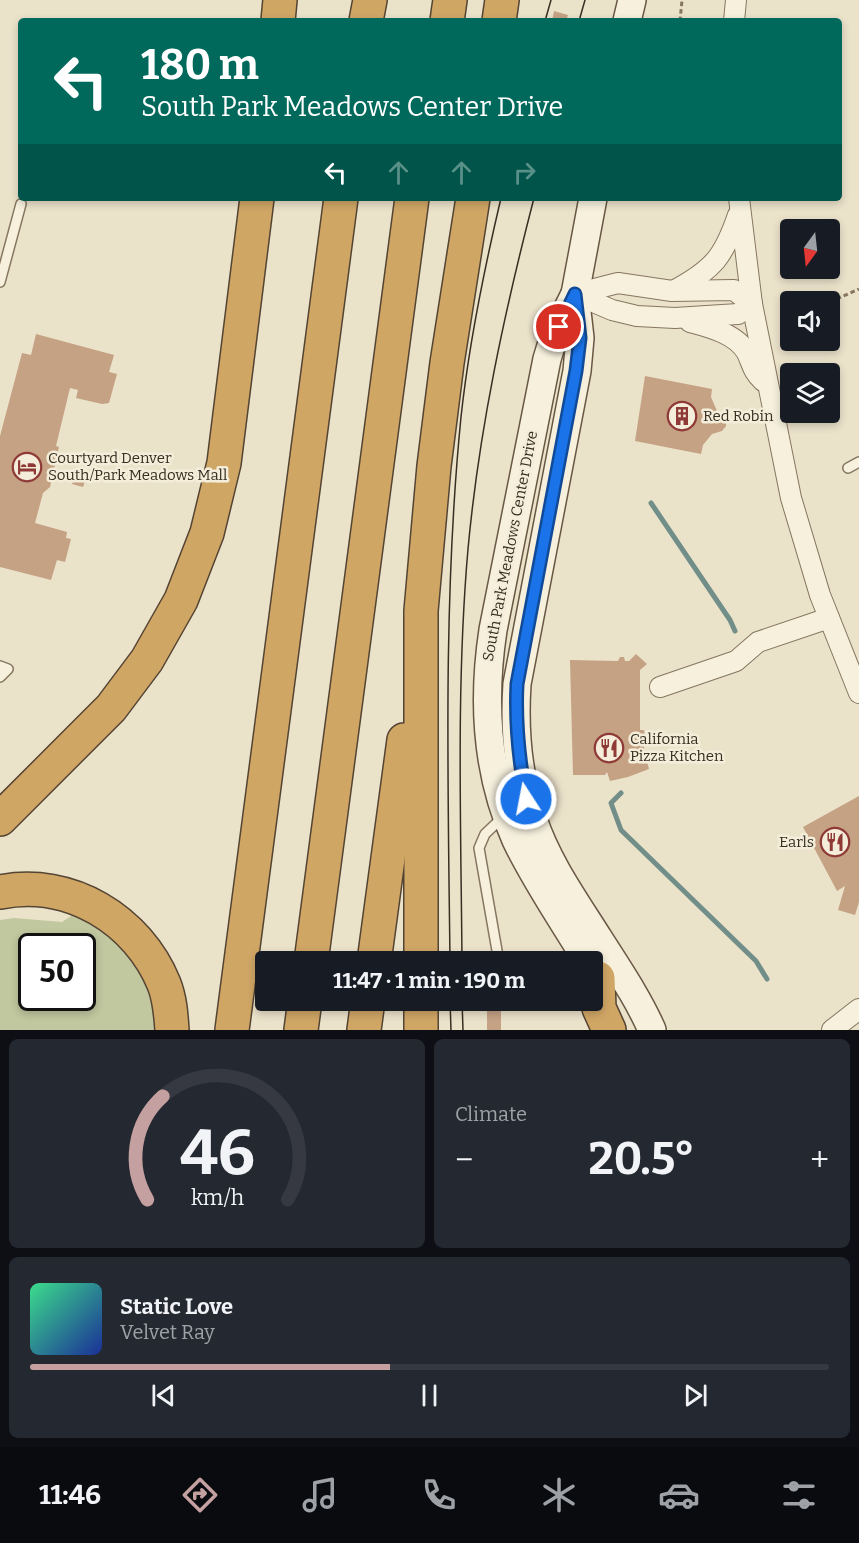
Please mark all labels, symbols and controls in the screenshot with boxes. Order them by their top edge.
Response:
text: 180 m [141,40,259,90]
icon: left [42,42,120,120]
text: South Park Meadows Center Drive [141,91,563,123]
icon: left [319,156,352,189]
icon: ahead [382,156,415,189]
icon: ahead [445,156,478,189]
icon: right [508,156,541,189]
north arrow [780,219,840,279]
map controls [780,219,840,423]
button: sound [780,291,840,351]
pin [533,301,584,352]
icon: arrive [542,310,575,343]
button: layers [780,363,840,423]
building icon: Red Robin [666,400,698,432]
place label: Red Robin [703,407,774,425]
street label: South Park Meadows Center Drive [479,429,541,663]
place label: Courtyard Denver South/Park Meadows Mall [48,449,227,484]
hotel icon: Courtyard Denver South/Park Meadows Mall [11,451,43,483]
place label: California Pizza Kitchen [630,730,724,765]
restaurant icon: California Pizza Kitchen [593,732,625,764]
position arrow [494,767,558,831]
restaurant icon: Earls [819,826,851,858]
place label: Earls [779,833,814,851]
speed limit sign: 50 [18,933,96,1011]
text: 11:47 · 1 min · 190 m [333,967,525,994]
text: Climate [455,1102,527,1126]
text: 46 [180,1116,254,1191]
text: 20.5° [589,1132,695,1186]
text: − [455,1140,473,1180]
text: + [810,1140,829,1180]
text: km/h [190,1186,244,1212]
text: Static Love [120,1293,233,1320]
text: Velvet Ray [120,1320,215,1344]
icon: previous [147,1379,180,1412]
icon: pause [413,1379,446,1412]
icon: next [679,1379,712,1412]
icon: directions [179,1474,221,1516]
icon: music [299,1474,341,1516]
icon: phone [418,1474,460,1516]
icon: climate [538,1474,580,1516]
icon: car [658,1474,700,1516]
icon: filters [778,1474,820,1516]
text: 11:46 [39,1479,101,1511]

